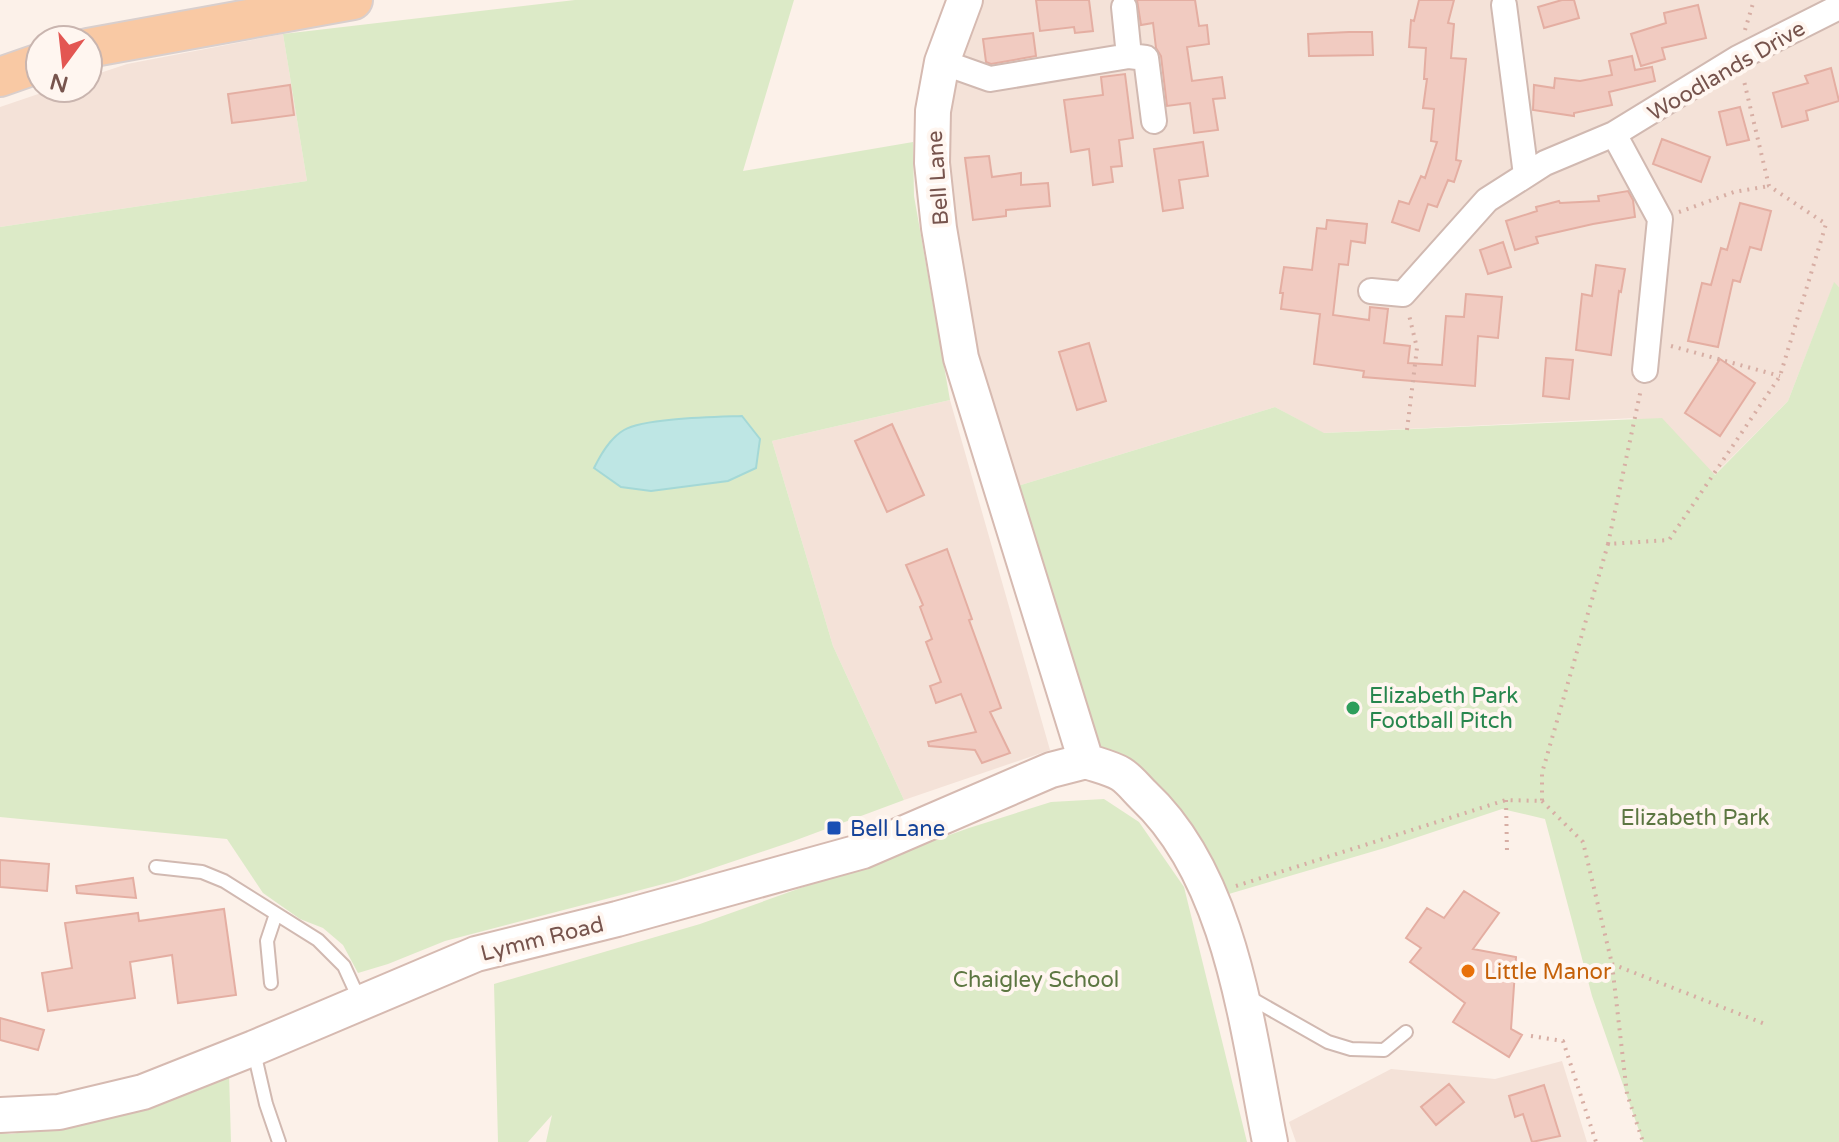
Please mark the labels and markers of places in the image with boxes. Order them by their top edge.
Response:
place label: Elizabeth Park Football Pitch [1369,683,1518,734]
marker: Elizabeth Park Football Pitch [1344,699,1362,717]
place label: Bell Lane [850,816,945,842]
marker: Bell Lane [825,819,843,837]
place label: Little Manor [1484,959,1612,985]
marker: Little Manor [1459,962,1477,980]

